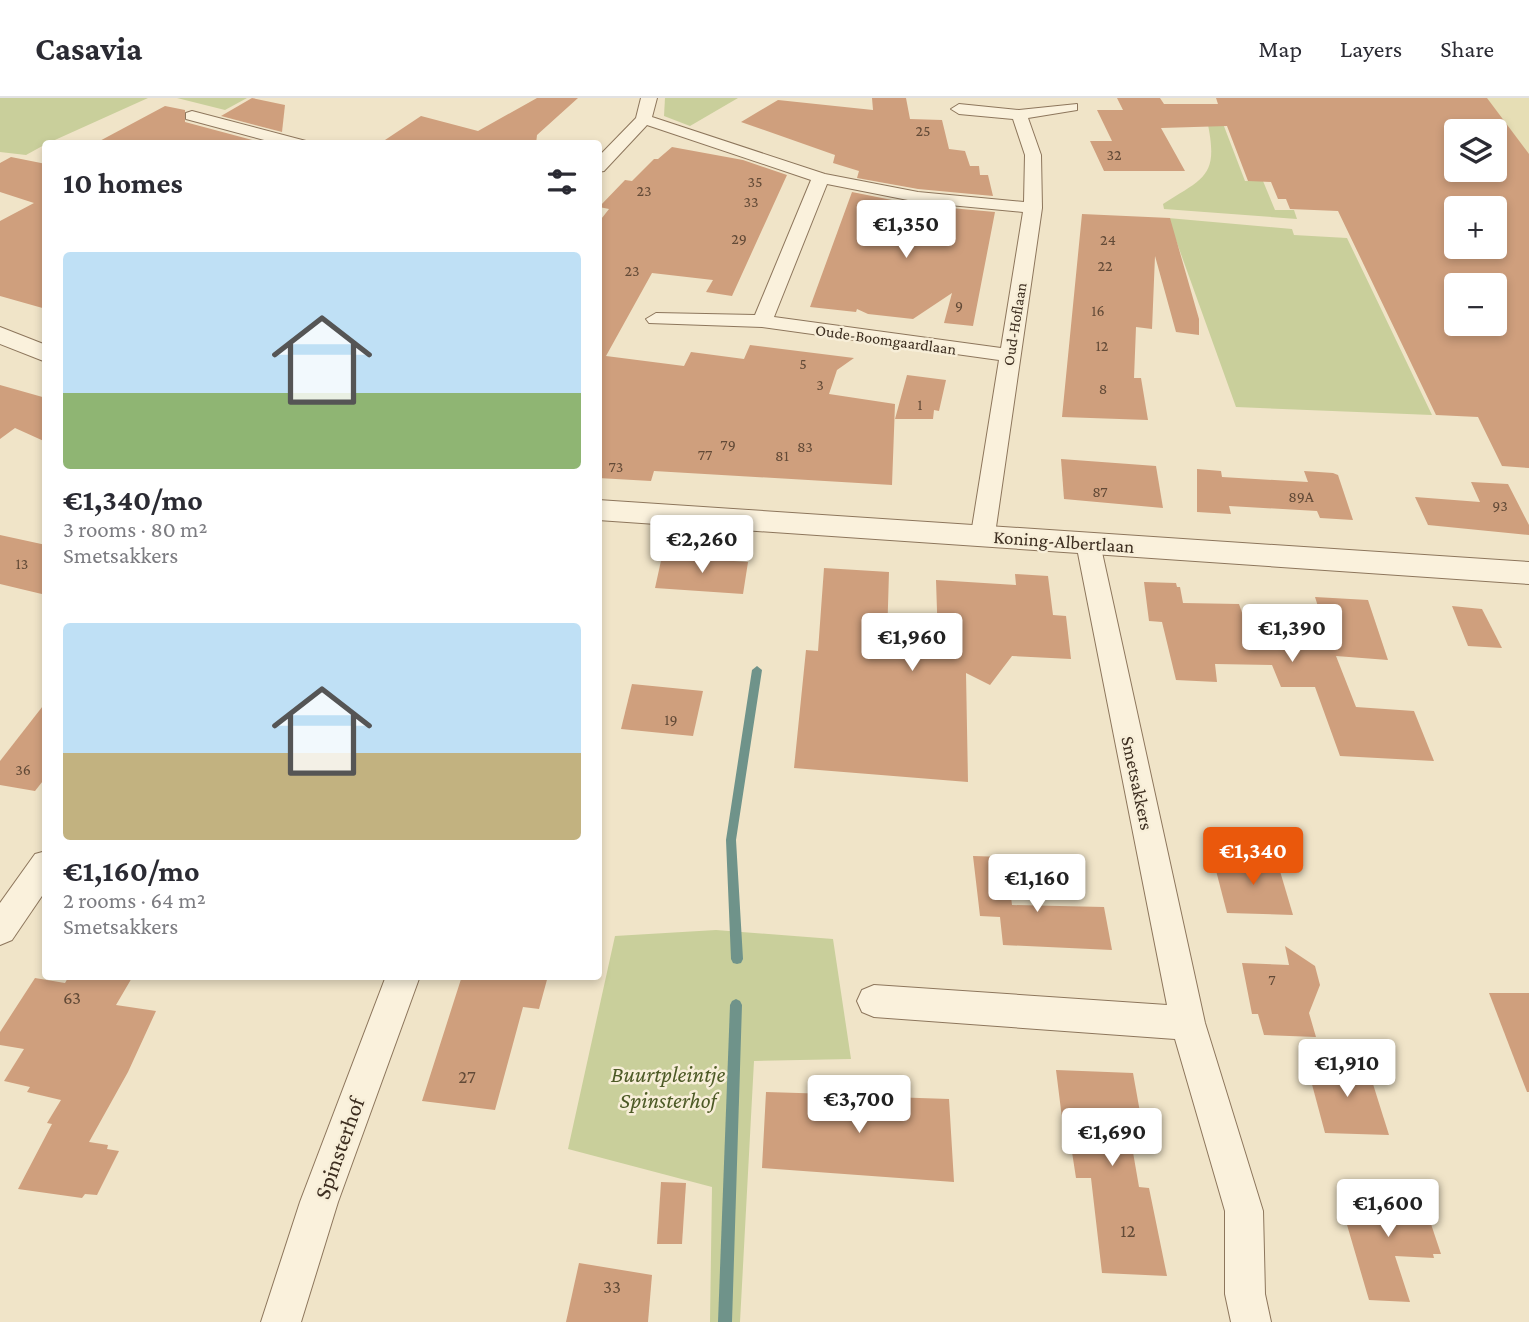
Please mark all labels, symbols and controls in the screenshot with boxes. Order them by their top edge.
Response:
text: Casavia [35,30,142,67]
text: Map [1258,35,1302,62]
text: Layers [1340,35,1402,62]
text: Share [1440,35,1494,62]
map controls [1444,119,1507,336]
button: layers [1444,119,1507,182]
house number: 25 [915,122,931,139]
house number: 32 [1106,146,1122,163]
icon: filters [543,163,581,201]
text: 10 homes [63,166,183,199]
house number: 35 [747,173,763,190]
house number: 23 [636,182,652,199]
house number: 33 [743,193,759,210]
button: + [1444,196,1507,259]
pin: €1,350 [849,200,963,260]
text: €1,350 [873,210,939,236]
house number: 29 [731,230,747,247]
house number: 24 [1100,231,1116,248]
house number: 22 [1097,257,1113,274]
house number: 23 [624,262,640,279]
button: − [1444,273,1507,336]
street label: Oud-Hoflaan [1000,281,1030,367]
icon: home [259,297,385,423]
house number: 9 [955,297,963,314]
house number: 16 [1091,302,1105,319]
street label: Oude-Boomgaardlaan [814,321,958,359]
house number: 12 [1096,337,1109,354]
house number: 5 [799,355,807,372]
house number: 3 [816,376,824,393]
house number: 8 [1099,380,1107,397]
house number: 1 [917,396,923,413]
house number: 79 [720,436,736,453]
house number: 83 [797,438,813,455]
house number: 77 [698,446,713,463]
house number: 81 [775,447,789,464]
house number: 73 [609,458,623,475]
text: €1,340/mo [63,483,203,516]
house number: 87 [1092,483,1108,500]
house number: 89A [1288,488,1315,505]
house number: 93 [1492,497,1508,514]
text: 3 rooms · 80 m² [63,516,208,542]
pin: €2,260 [645,516,759,575]
text: €2,260 [666,525,738,551]
street label: Koning-Albertlaan [993,526,1135,557]
text: Smetsakkers [63,542,178,568]
house number: 13 [16,555,28,572]
pin: €1,390 [1235,604,1349,664]
pin: €1,960 [855,614,969,673]
text: €1,390 [1258,614,1326,640]
text: €1,960 [877,623,947,649]
icon: home [259,668,385,794]
house number: 19 [664,711,678,728]
street label: Smetsakkers [1117,734,1158,832]
house number: 36 [15,761,31,778]
pin: €1,340 [1196,828,1310,887]
text: €1,340 [1219,837,1287,863]
text: €1,160/mo [63,854,200,887]
pin: €1,160 [980,854,1094,914]
text: €1,160 [1004,864,1070,890]
text: 2 rooms · 64 m² [63,887,206,913]
text: Smetsakkers [63,913,178,939]
house number: 7 [1268,971,1276,988]
house number: 63 [63,987,81,1008]
pin: €1,910 [1290,1040,1404,1099]
text: €1,910 [1314,1049,1380,1075]
park label: Buurtpleintje Spinsterhof [611,1061,726,1113]
house number: 27 [458,1066,476,1087]
pin: €3,700 [802,1076,916,1135]
text: €3,700 [824,1085,894,1111]
street label: Spinsterhof [309,1092,370,1202]
pin: €1,690 [1055,1108,1169,1168]
text: €1,690 [1078,1118,1146,1144]
pin: €1,600 [1331,1180,1445,1239]
text: €1,600 [1353,1189,1423,1215]
house number: 12 [1120,1220,1136,1241]
house number: 33 [603,1276,621,1297]

